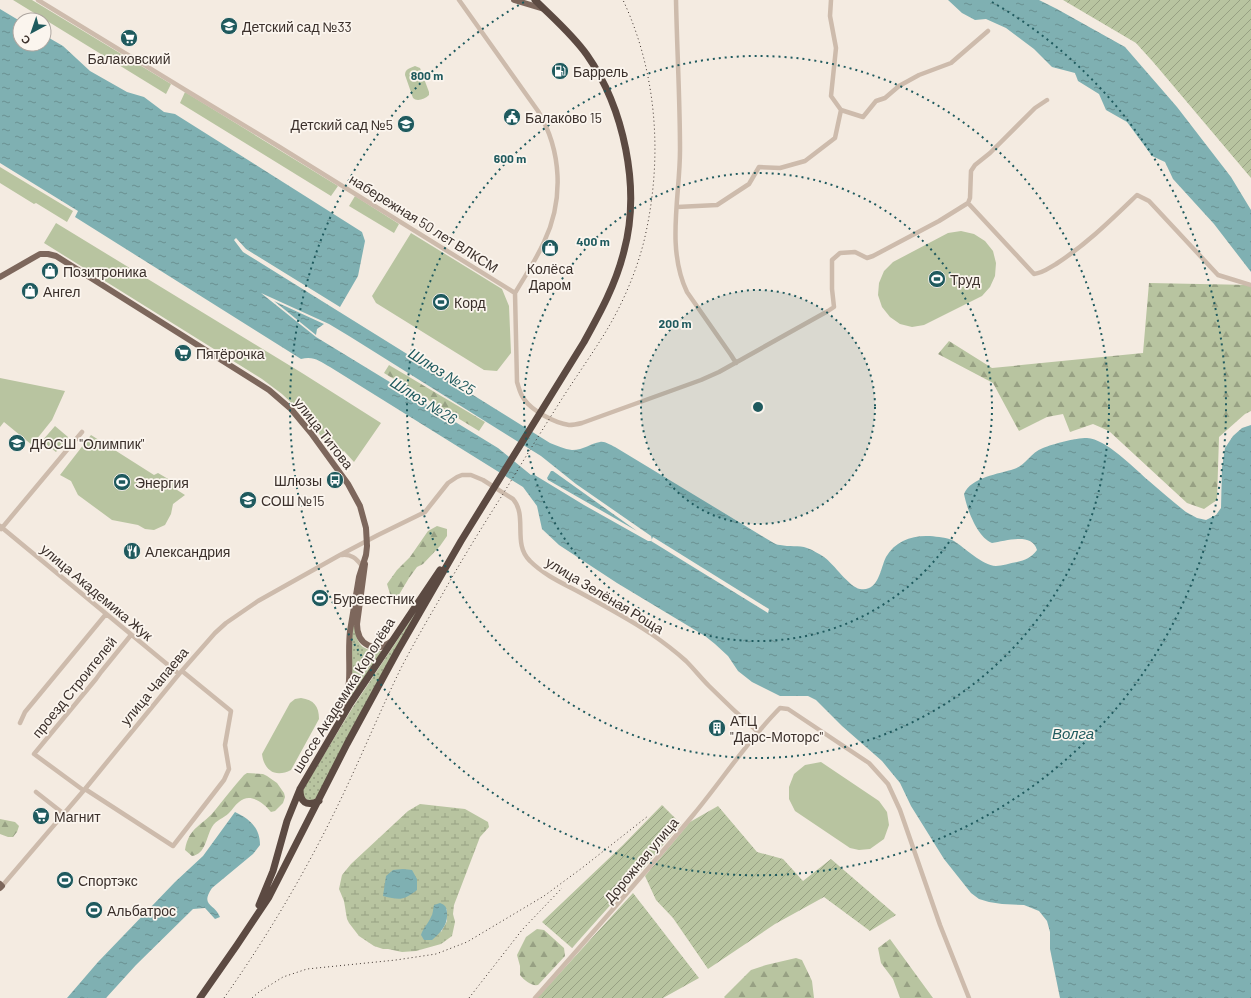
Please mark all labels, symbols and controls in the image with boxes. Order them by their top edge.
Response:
north arrow [12,12,52,52]
school or university icon: Детский сад №33 [219,16,239,36]
place label: Детский сад №33 [242,18,352,35]
supermarket icon: Балаковский [119,28,139,48]
text: С [18,32,32,48]
place label: Балаковский [87,50,171,67]
fuel station icon: Баррель [550,61,570,81]
place label: Баррель [573,63,628,80]
text: 800 m [411,68,443,82]
public building icon: Балаково 15 [502,107,522,127]
place label: Балаково 15 [525,109,602,126]
school or university icon: Детский сад №5 [396,114,416,134]
place label: Детский сад №5 [290,116,393,133]
text: 600 m [494,151,526,165]
street label: набережная 50 лет ВЛКСМ [346,170,502,276]
text: 400 m [576,234,610,248]
shop icon: Колёса Даром [540,238,560,258]
place label: Колёса Даром [527,260,573,293]
shop icon: Позитроника [40,261,60,281]
place label: Позитроника [63,263,147,280]
sports icon: Труд [927,269,947,289]
place label: Труд [950,271,980,288]
shop icon: Ангел [20,281,40,301]
place label: Ангел [43,283,80,300]
sports icon: Корд [431,292,451,312]
place label: Корд [454,294,486,311]
text: 200 m [659,316,691,330]
supermarket icon: Пятёрочка [173,343,193,363]
water label: Шлюз №25 [405,344,479,399]
place label: Пятёрочка [196,345,265,362]
water label: Шлюз №26 [387,373,461,428]
street label: улица Титова [291,394,357,472]
centre of rings [751,400,765,414]
school or university icon: ДЮСШ "Олимпик" [7,433,27,453]
place label: ДЮСШ "Олимпик" [30,435,145,452]
bus stop icon: Шлюзы [325,470,345,490]
sports icon: Энергия [112,472,132,492]
place label: Шлюзы [274,472,322,489]
place label: Энергия [135,474,189,491]
school or university icon: СОШ №15 [238,490,258,510]
place label: СОШ №15 [261,492,324,509]
street label: улица Академика Жук [37,540,157,644]
restaurant icon: Александрия [122,541,142,561]
place label: Александрия [145,543,230,560]
street label: улица Зелёная Роща [543,553,667,637]
sports icon: Буревестник [310,588,330,608]
place label: Буревестник [333,590,415,607]
street label: шоссе Академика Королёва [288,614,398,776]
street label: проезд Строителей [28,633,120,741]
street label: улица Чапаева [116,643,192,728]
place label: АТЦ "Дарс-Моторс" [730,712,823,745]
building icon: АТЦ "Дарс-Моторс" [707,718,727,738]
water label: Волга [1052,724,1094,742]
supermarket icon: Магнит [31,806,51,826]
place label: Магнит [54,808,101,825]
street label: Дорожная улица [600,814,682,906]
sports icon: Спортэкс [55,870,75,890]
place label: Спортэкс [78,872,138,889]
sports icon: Альбатрос [84,900,104,920]
place label: Альбатрос [107,902,176,919]

